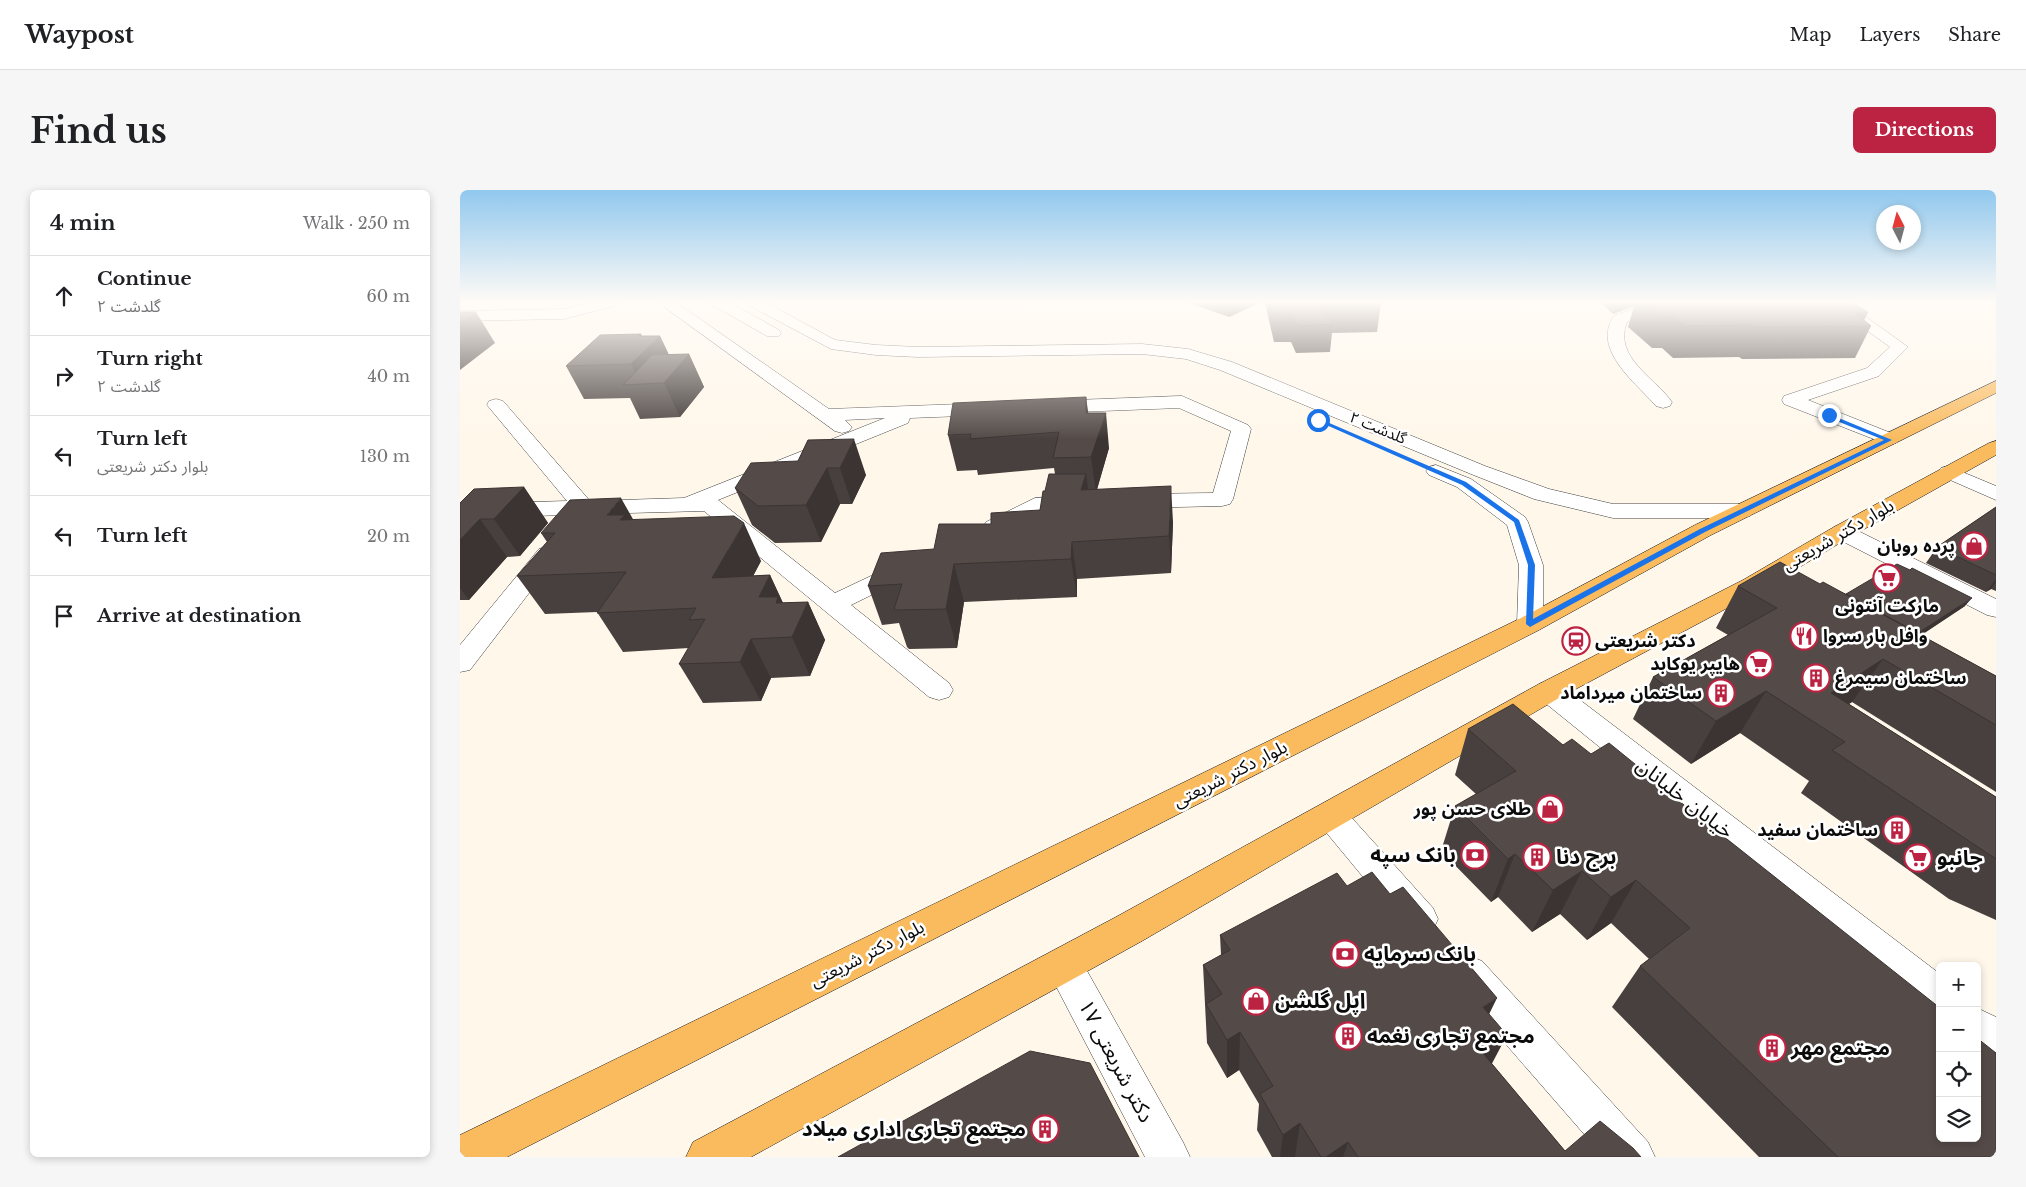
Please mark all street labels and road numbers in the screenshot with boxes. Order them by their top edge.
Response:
street label: گلدشت ۲ [1347,407,1410,448]
street label: بلوار دکتر شریعتی [1778,494,1898,576]
street label: بلوار دکتر شریعتی [1169,736,1291,812]
street label: خیابان خلبانان [1631,752,1739,844]
street label: بلوار دکتر شریعتی [806,916,928,992]
street label: ۱۷ دکتر شریعتی [1073,995,1159,1127]

